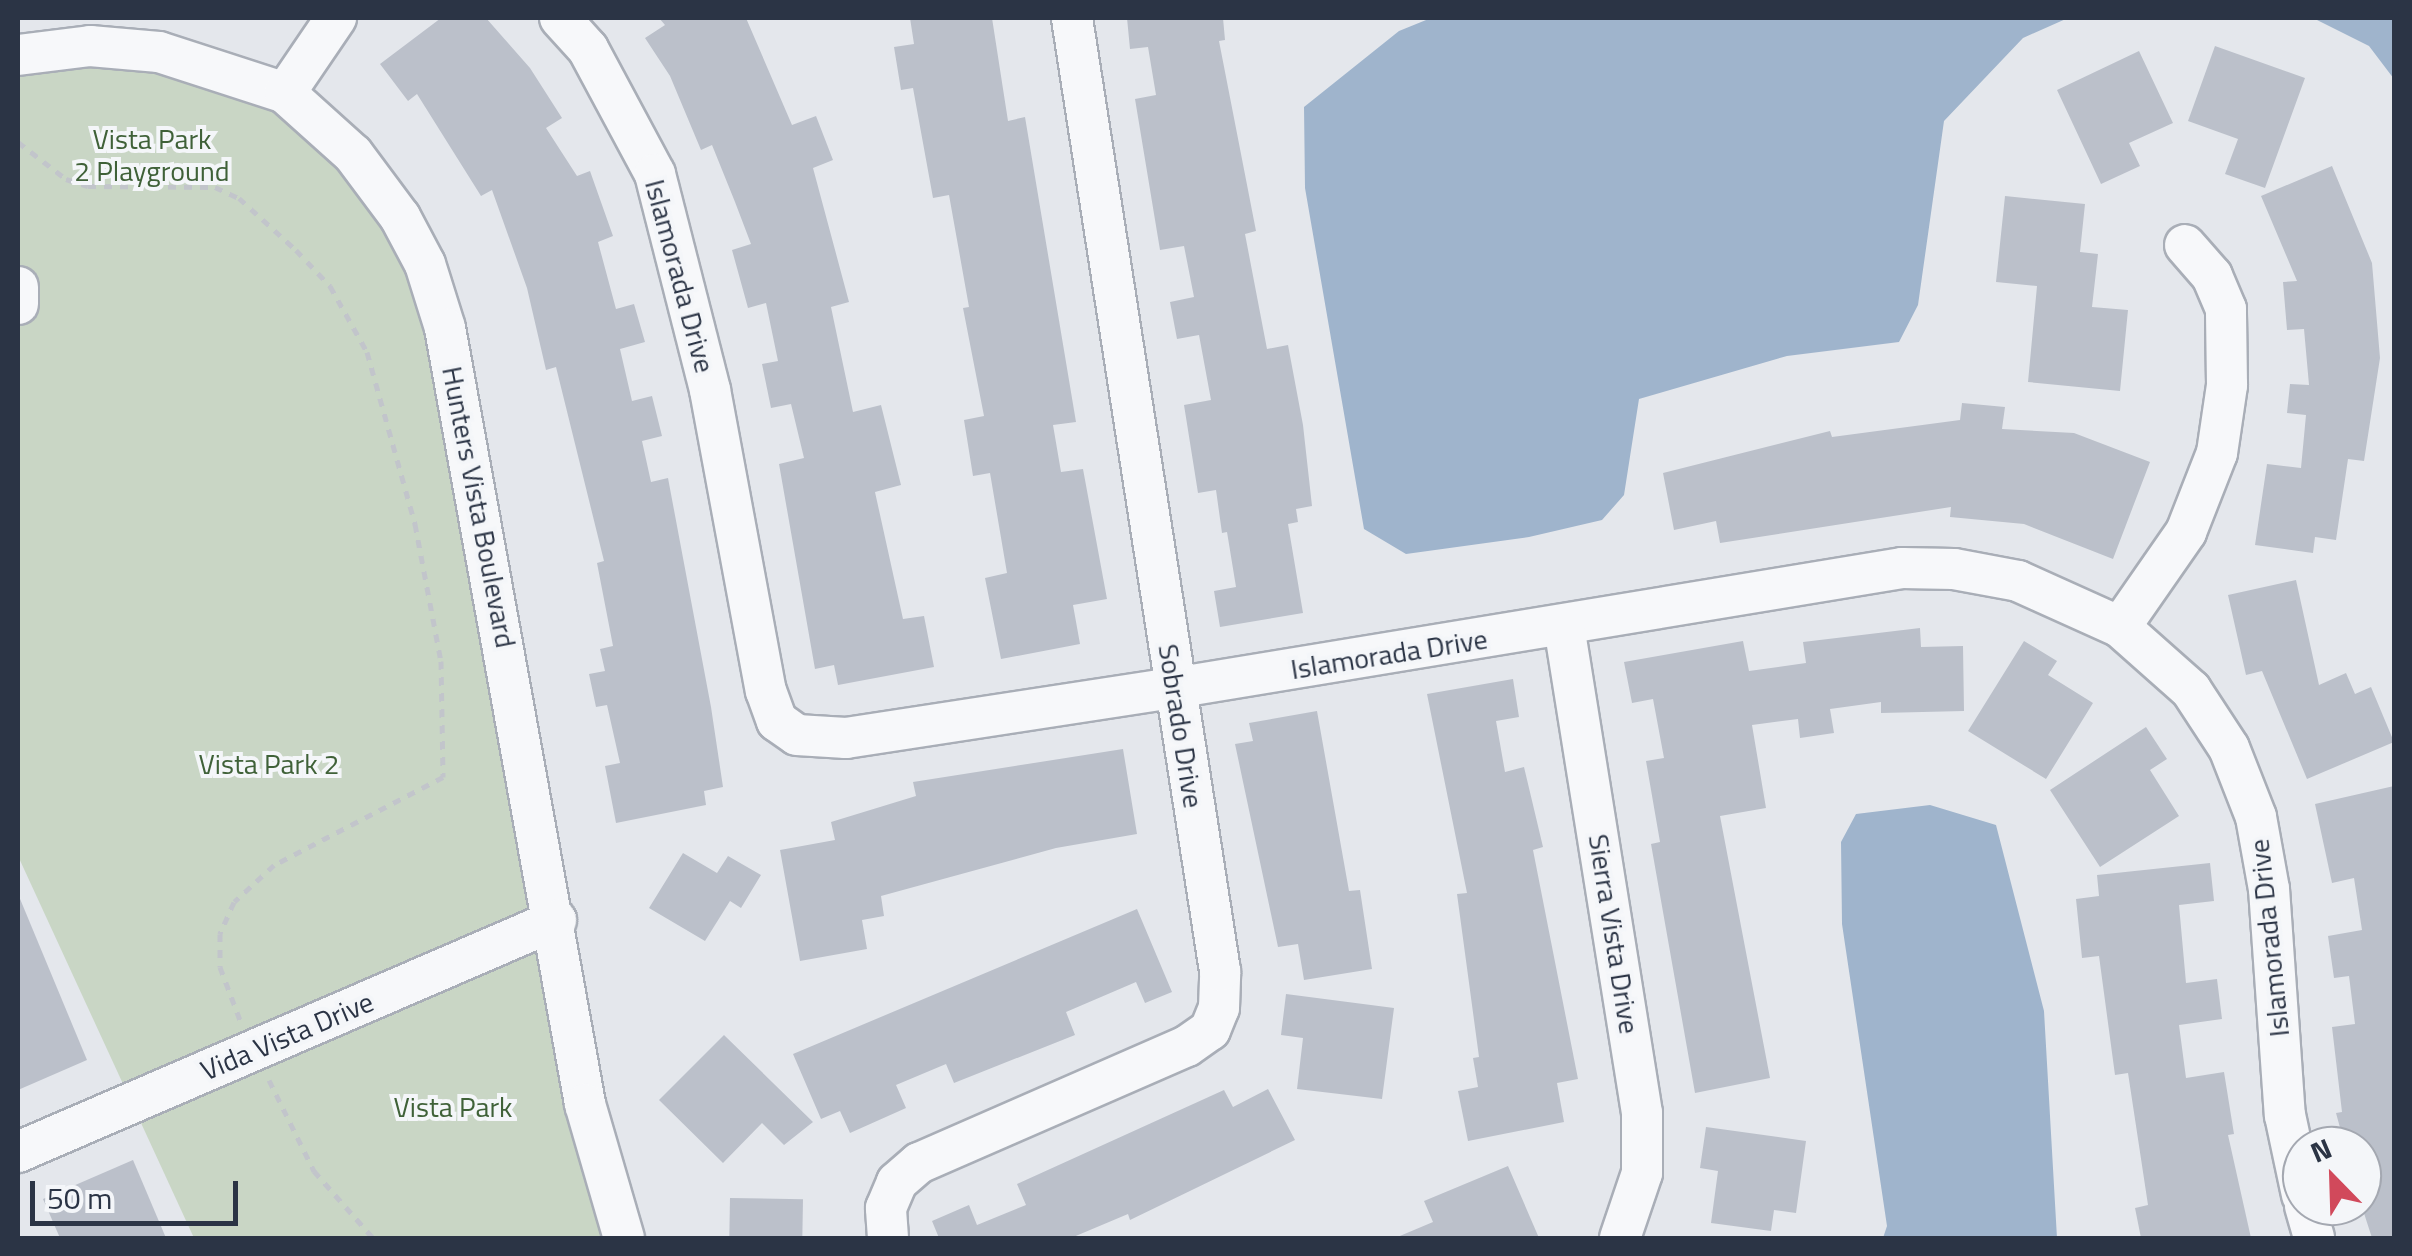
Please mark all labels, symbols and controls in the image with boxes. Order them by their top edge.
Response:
park label: Vista Park 2 Playground [74,122,230,188]
street label: Islamorada Drive [638,176,722,376]
street label: Hunters Vista Boulevard [435,364,523,650]
street label: Islamorada Drive [1288,622,1490,686]
street label: Sobrado Drive [1151,642,1211,810]
park label: Vista Park 2 [199,747,339,781]
street label: Sierra Vista Drive [1582,832,1646,1036]
street label: Islamorada Drive [2242,838,2296,1038]
street label: Vida Vista Drive [196,985,378,1087]
park label: Vista Park [393,1090,513,1124]
north arrow [2282,1126,2382,1226]
text: N [2304,1126,2338,1173]
scale bar [35,1161,242,1223]
text: 50 m [47,1175,112,1221]

